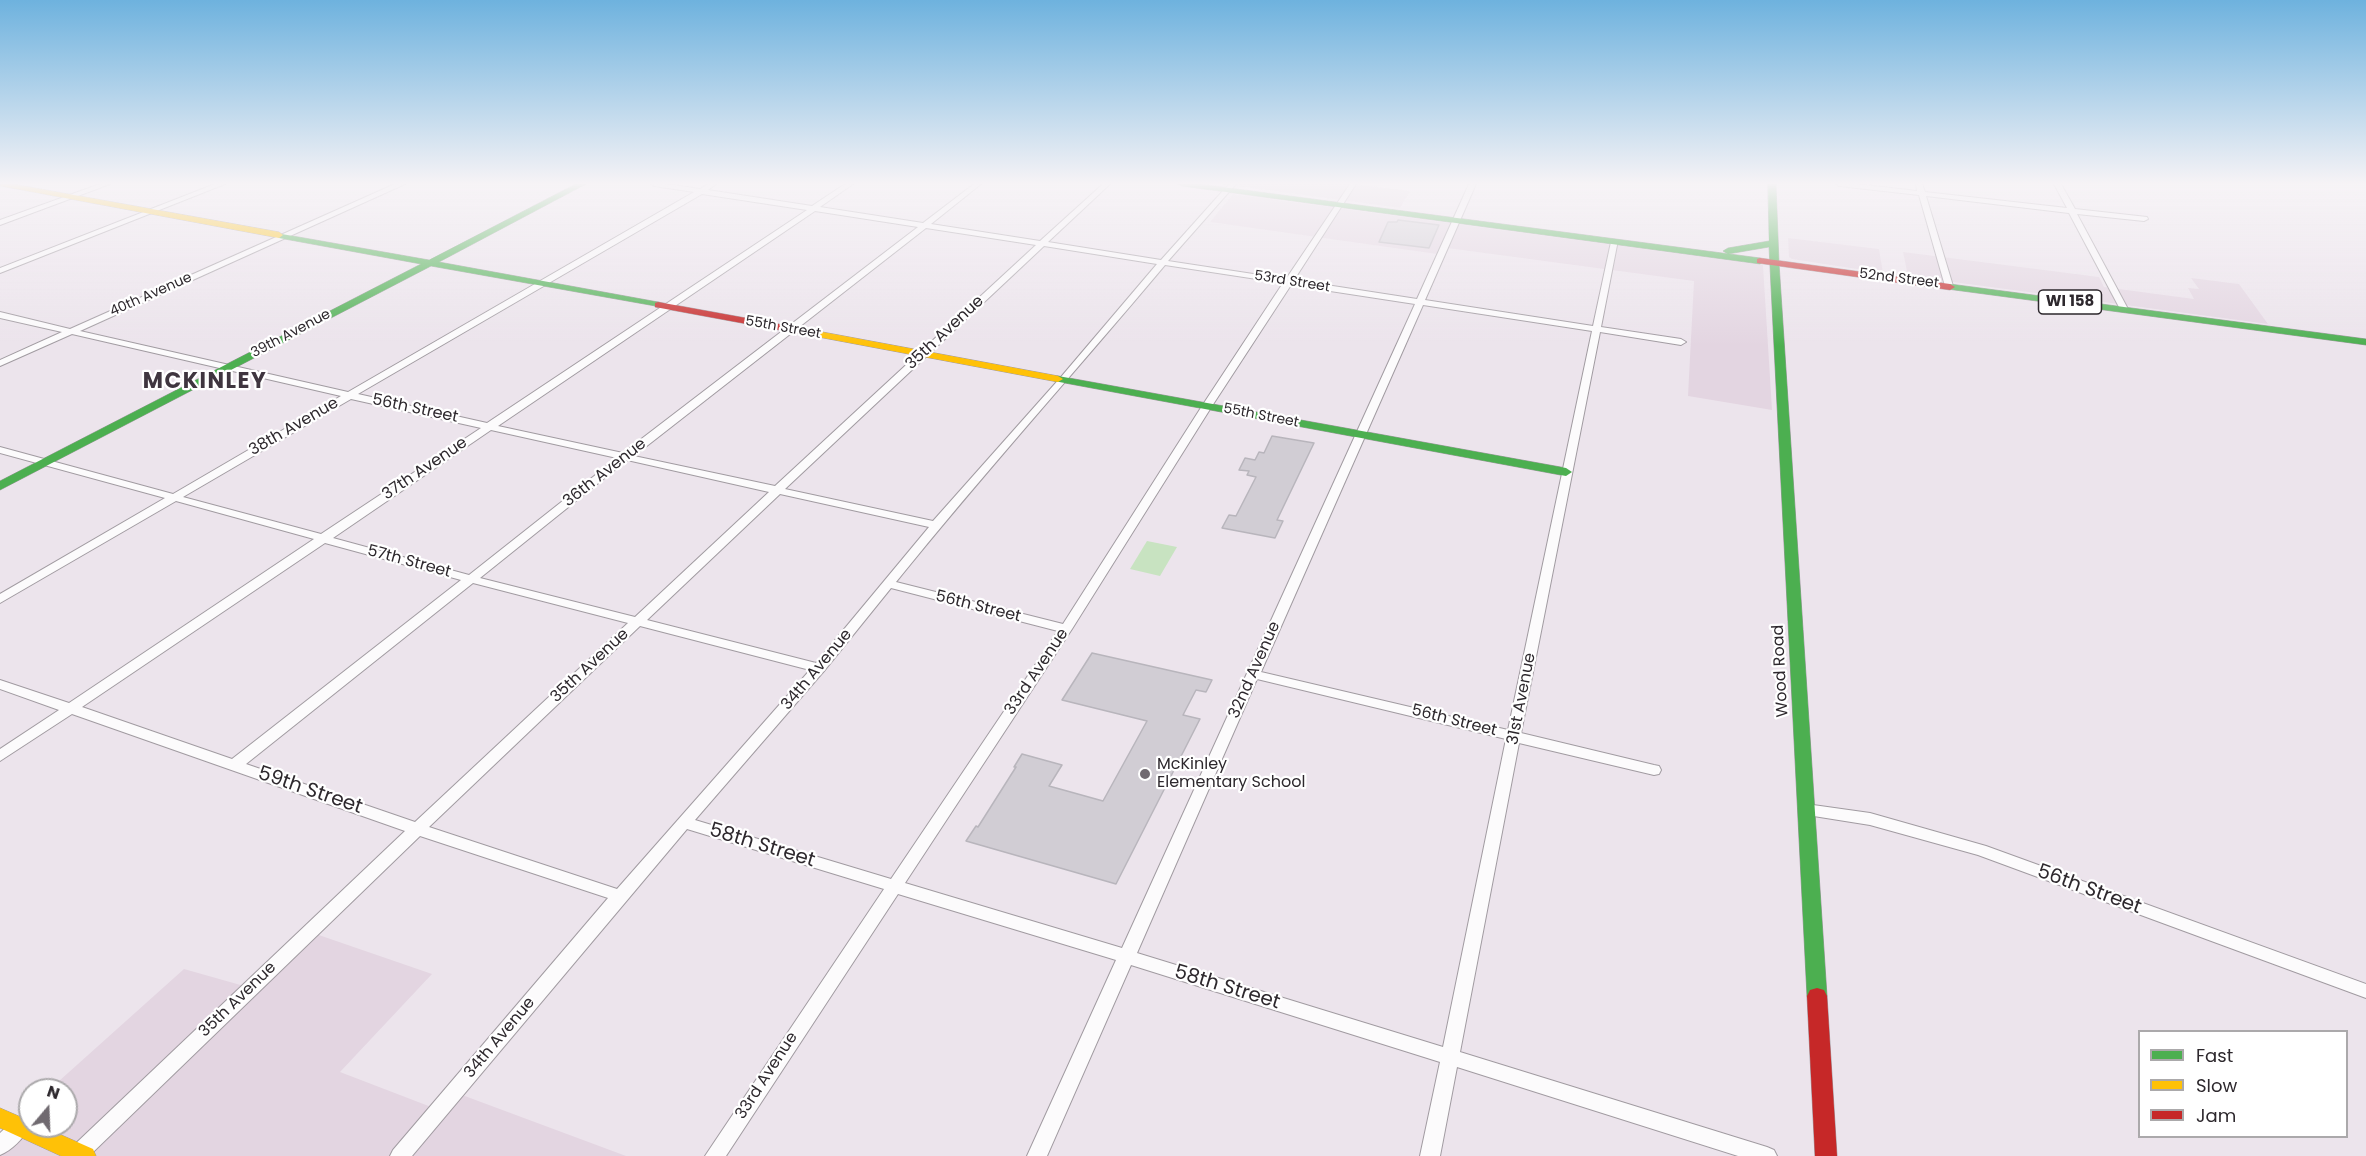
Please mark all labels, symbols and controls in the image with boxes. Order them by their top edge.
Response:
street label: 52nd Street [1858,266,1940,292]
street label: 53rd Street [1253,268,1331,296]
street label: 40th Avenue [107,269,195,321]
road number: WI 158 [2038,290,2102,314]
street label: 35th Avenue [902,292,988,374]
street label: 39th Avenue [248,306,334,362]
street label: 55th Street [744,313,822,343]
district label: MCKINLEY [143,369,267,395]
street label: 56th Street [370,391,460,427]
street label: 38th Avenue [246,394,342,460]
street label: 55th Street [1222,400,1300,432]
street label: 37th Avenue [379,433,471,505]
street label: 36th Avenue [560,435,650,511]
street label: 57th Street [365,542,453,582]
street label: 56th Street [933,587,1023,627]
street label: 32nd Avenue [1225,619,1285,721]
street label: Wood Road [1769,624,1793,718]
street label: 35th Avenue [547,625,633,707]
street label: 33rd Avenue [1001,625,1073,719]
street label: 34th Avenue [778,626,856,714]
street label: 31st Avenue [1504,651,1540,747]
street label: 56th Street [1409,701,1499,741]
place label: McKinley Elementary School [1157,755,1305,793]
street label: 59th Street [254,762,366,820]
marker: McKinley Elementary School [1138,767,1152,781]
street label: 58th Street [706,819,818,873]
street label: 56th Street [2034,860,2144,920]
street label: 35th Avenue [195,958,281,1042]
street label: 58th Street [1171,961,1283,1015]
street label: 34th Avenue [461,994,539,1082]
street label: 33rd Avenue [732,1029,802,1123]
legend [2138,1030,2348,1138]
text: Fast [2196,1043,2233,1068]
text: Slow [2196,1073,2237,1098]
north arrow [18,1078,78,1138]
text: N [44,1080,63,1105]
text: Jam [2196,1103,2236,1128]

